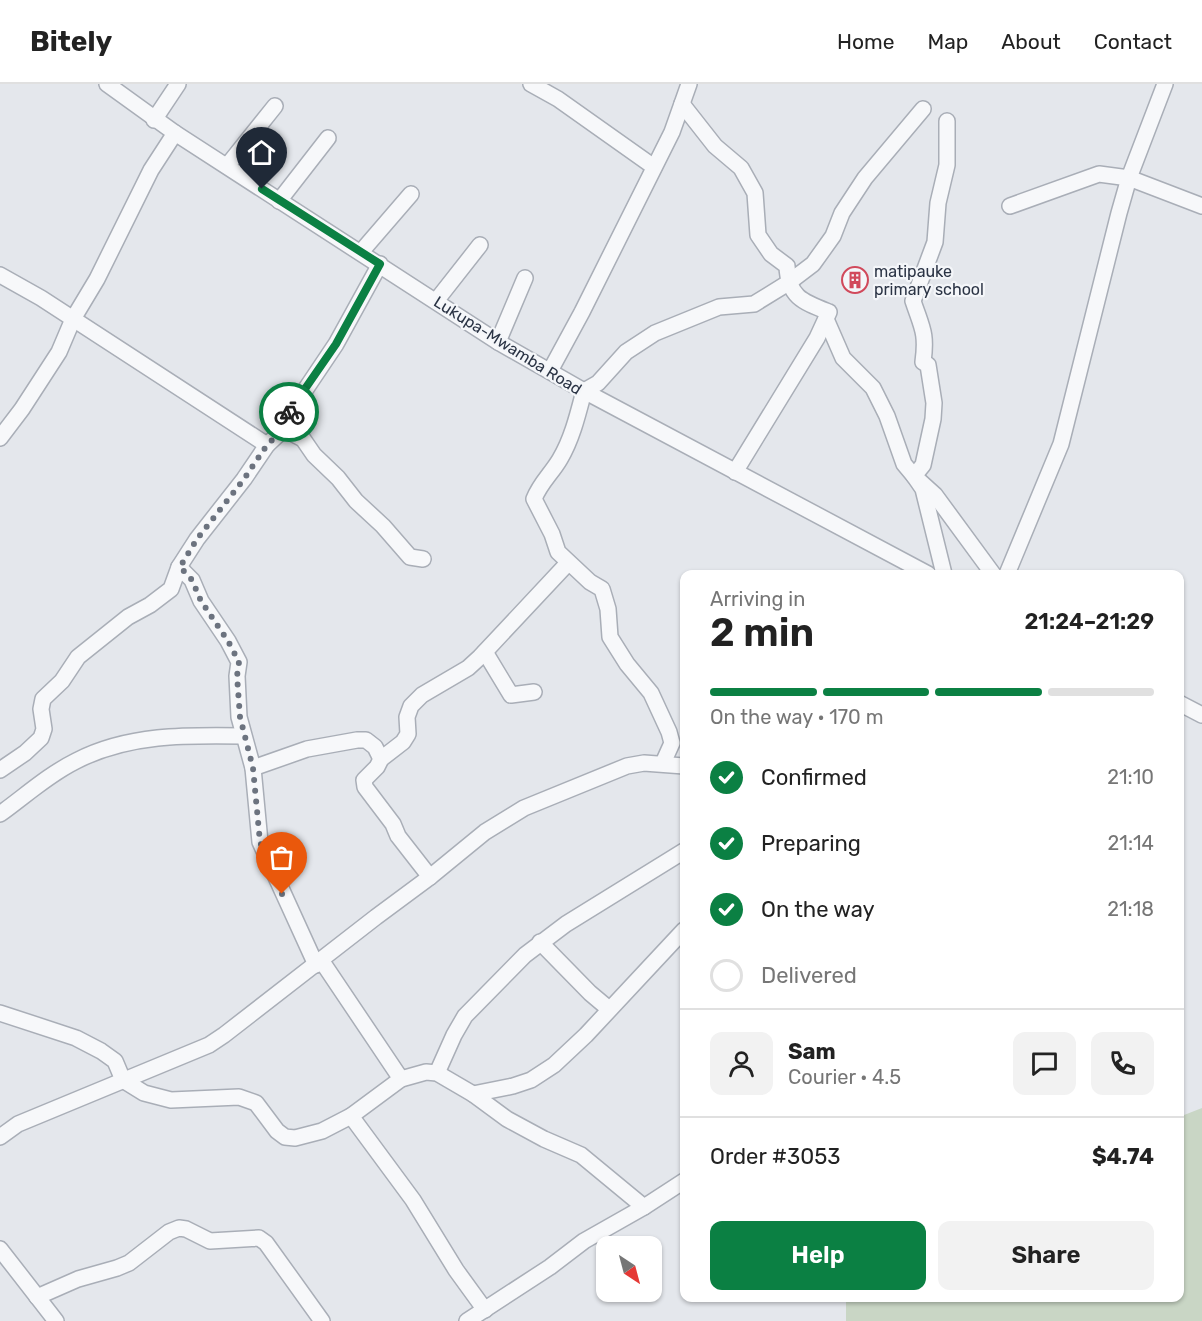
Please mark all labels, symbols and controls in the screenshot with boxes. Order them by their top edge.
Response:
text: Bitely [30,25,112,58]
text: Home [837,29,894,54]
text: Map [927,29,968,54]
text: About [1001,29,1061,54]
text: Contact [1094,29,1172,54]
pin [236,127,287,189]
icon: home [245,136,278,169]
place label: matipauke primary school [874,262,984,299]
building icon: matipauke primary school [840,265,870,295]
street label: Lukupa-Mwamba Road [430,292,585,399]
courier [259,382,319,442]
icon: bike [273,396,306,429]
text: Arriving in [710,587,805,611]
text: 21:24–21:29 [1024,608,1154,635]
text: 2 min [710,610,814,656]
text: On the way · 170 m [710,705,883,729]
icon: check [710,761,743,794]
text: Confirmed [761,764,867,791]
text: 21:10 [1107,765,1154,789]
icon: check [710,827,743,860]
text: Preparing [761,830,861,857]
text: 21:14 [1108,831,1154,855]
pin [256,832,307,894]
icon: bag [265,841,298,874]
icon: check [710,893,743,926]
text: On the way [761,896,875,923]
text: 21:18 [1107,897,1154,921]
text: Delivered [761,962,857,989]
button: person [710,1032,773,1095]
button: chat [1013,1032,1076,1095]
button: phone [1091,1032,1154,1095]
text: Sam [788,1038,836,1065]
text: Courier · 4.5 [788,1065,901,1089]
text: Order #3053 [710,1143,841,1170]
text: $4.74 [1092,1143,1154,1170]
button: Help [710,1221,926,1290]
button: Share [938,1221,1154,1290]
north arrow [596,1236,662,1302]
map controls [596,1236,662,1302]

